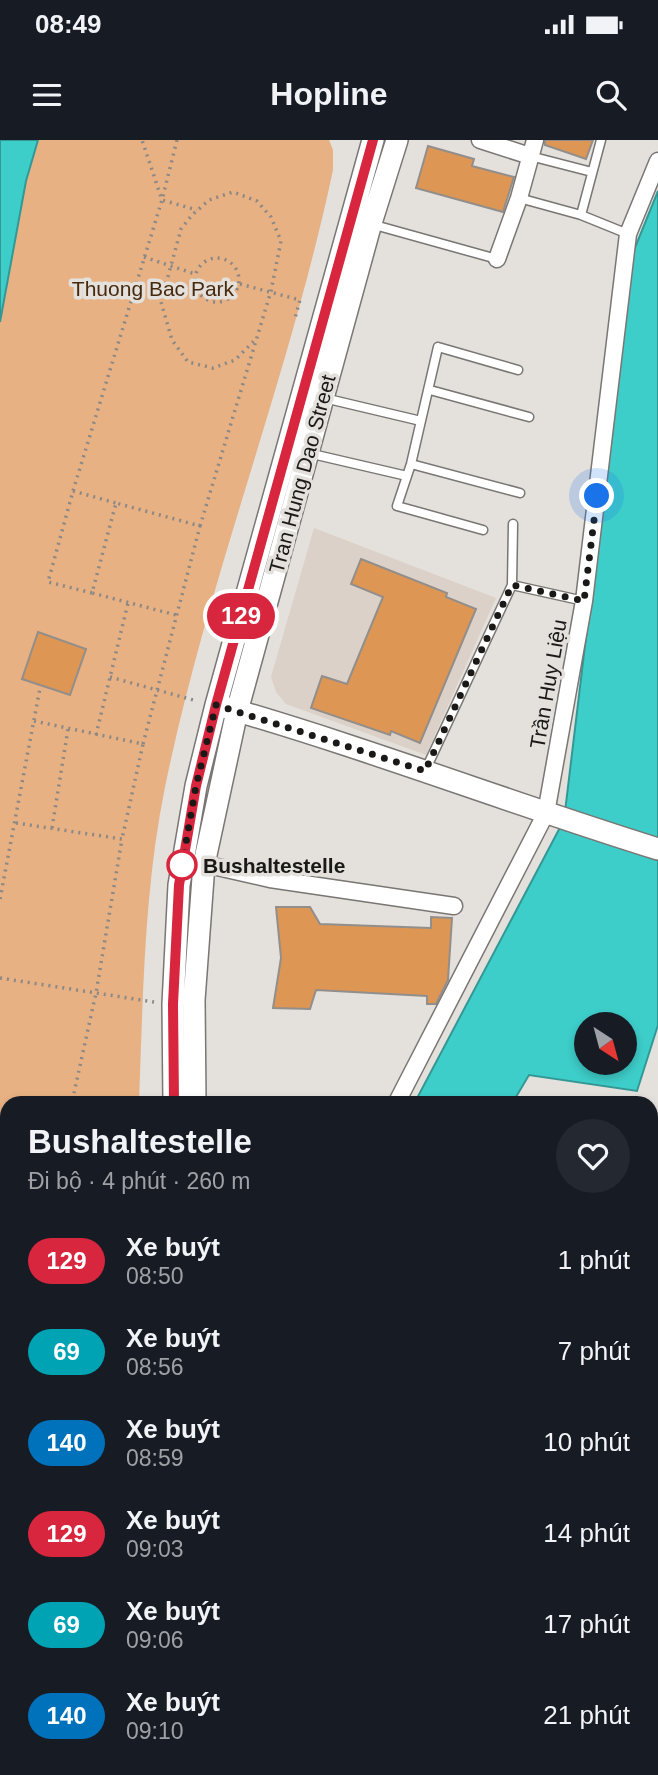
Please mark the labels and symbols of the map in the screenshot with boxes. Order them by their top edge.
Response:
park label: Thuong Bac Park [72,277,235,300]
street label: Tran Hung Dao Street [264,372,340,576]
your location [579,478,614,513]
line badge: 129 [201,593,281,639]
street label: Trần Huy Liệu [525,617,571,751]
marker: Bushaltestelle [167,850,197,880]
place label: Bushaltestelle [203,854,345,877]
north arrow [574,1012,637,1074]

